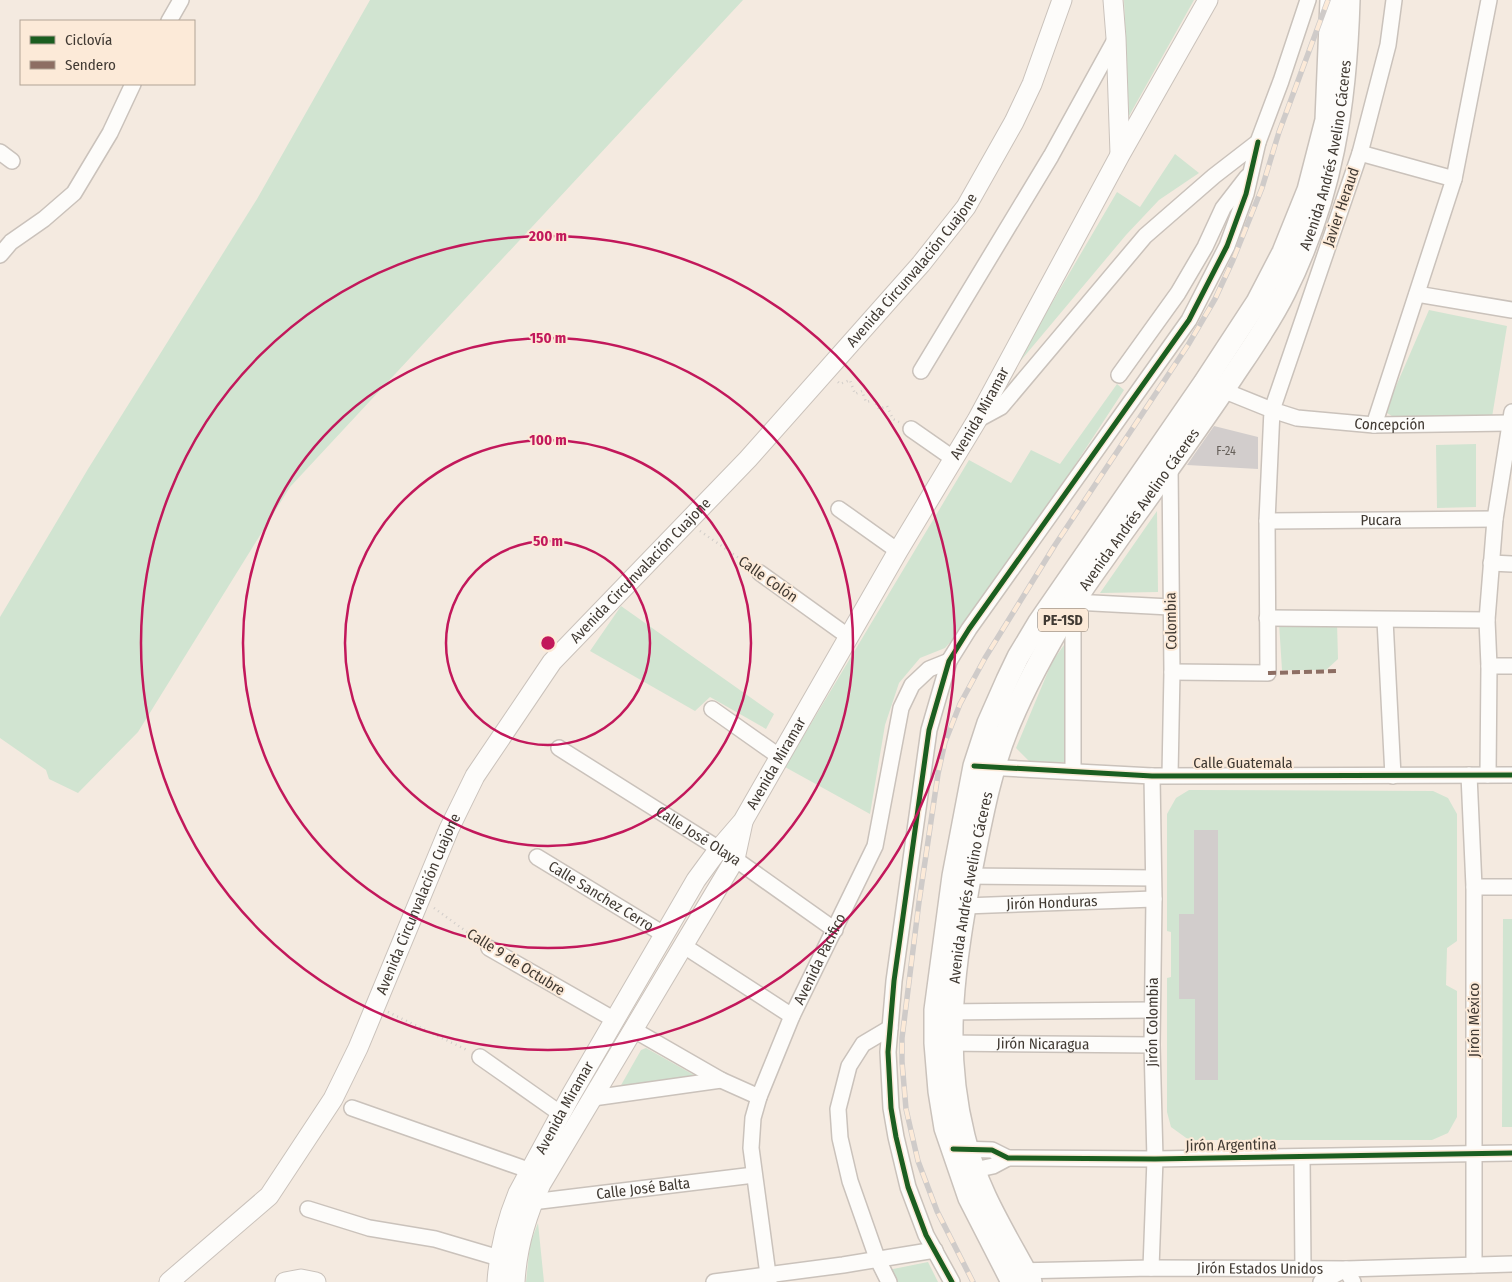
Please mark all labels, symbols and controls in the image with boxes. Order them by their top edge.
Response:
legend [20,20,195,85]
text: Ciclovía [65,31,112,49]
text: Sendero [65,56,116,74]
street label: Avenida Andrés Avelino Cáceres [1296,59,1355,253]
street label: Javier Heraud [1319,165,1363,249]
street label: Avenida Circunvalación Cuajone [843,190,981,351]
text: 200 m [528,227,567,245]
text: 150 m [530,329,566,347]
street label: Avenida Miramar [946,363,1013,463]
street label: Concepción [1354,414,1425,434]
street label: Avenida Andrés Avelino Cáceres [1075,425,1203,594]
text: 100 m [529,431,567,449]
house number: F-24 [1216,444,1236,458]
street label: Avenida Circunvalación Cuajone [566,494,715,647]
street label: Pucara [1360,511,1402,529]
text: 50 m [533,532,563,550]
street label: Calle Colón [735,552,801,606]
street label: Colombia [1161,592,1181,650]
road number: PE-1SD [1038,608,1088,632]
centre of rings [539,634,557,652]
street label: Avenida Miramar [743,713,810,813]
street label: Calle Guatemala [1193,754,1293,772]
street label: Avenida Andrés Avelino Cáceres [945,790,997,984]
street label: Calle José Olaya [653,802,745,870]
street label: Avenida Circunvalación Cuajone [372,810,464,997]
street label: Calle Sanchez Cerro [545,857,657,935]
street label: Jirón Honduras [1006,892,1098,913]
street label: Avenida Pacifico [790,910,850,1007]
street label: Calle 9 de Octubre [464,925,568,999]
street label: Jirón Colombia [1143,977,1162,1067]
street label: Jirón México [1465,983,1483,1057]
street label: Jirón Nicaragua [997,1035,1089,1053]
street label: Avenida Miramar [532,1057,598,1157]
street label: Jirón Argentina [1185,1135,1277,1155]
street label: Calle José Balta [595,1174,691,1203]
street label: Jirón Estados Unidos [1197,1259,1323,1278]

